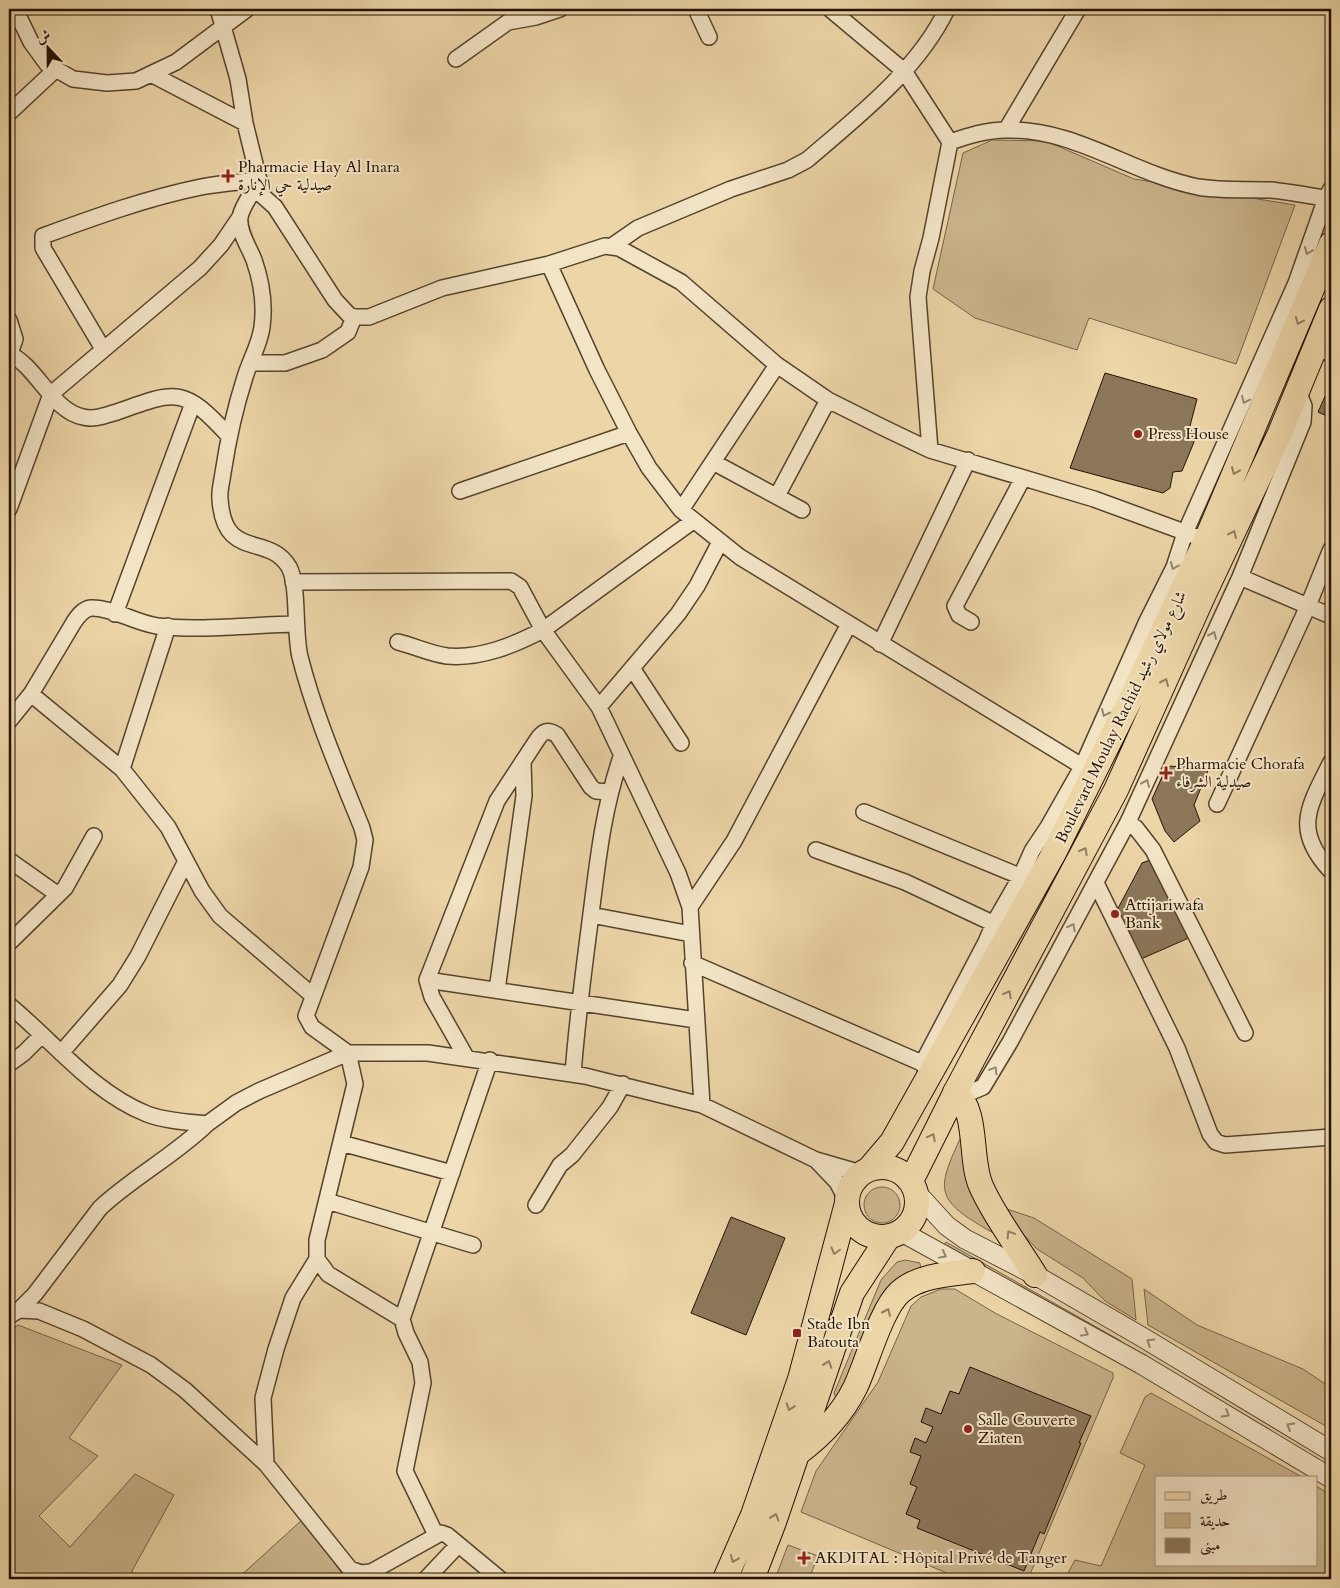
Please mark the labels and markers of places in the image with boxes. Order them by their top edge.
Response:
place label: Pharmacie Hay Al Inara صيدلية حي الإنارة [238,156,400,197]
marker: Pharmacie Hay Al Inara صيدلية حي الإنارة [222,170,234,182]
place label: Press House [1148,423,1229,445]
marker: Press House [1132,428,1144,440]
place label: Pharmacie Chorafa صيدلية الشرفاء [1176,753,1305,793]
marker: Pharmacie Chorafa صيدلية الشرفاء [1160,767,1172,779]
place label: Attijariwafa Bank [1125,894,1204,934]
marker: Attijariwafa Bank [1109,908,1121,920]
place label: Stade Ibn Batouta [807,1313,870,1353]
marker: Stade Ibn Batouta [791,1327,803,1339]
place label: Salle Couverte Ziaten [978,1409,1076,1449]
marker: Salle Couverte Ziaten [962,1423,974,1435]
place label: AKDITAL : Hôpital Privé de Tanger [815,1547,1067,1569]
marker: AKDITAL : Hôpital Privé de Tanger [797,1551,811,1565]

